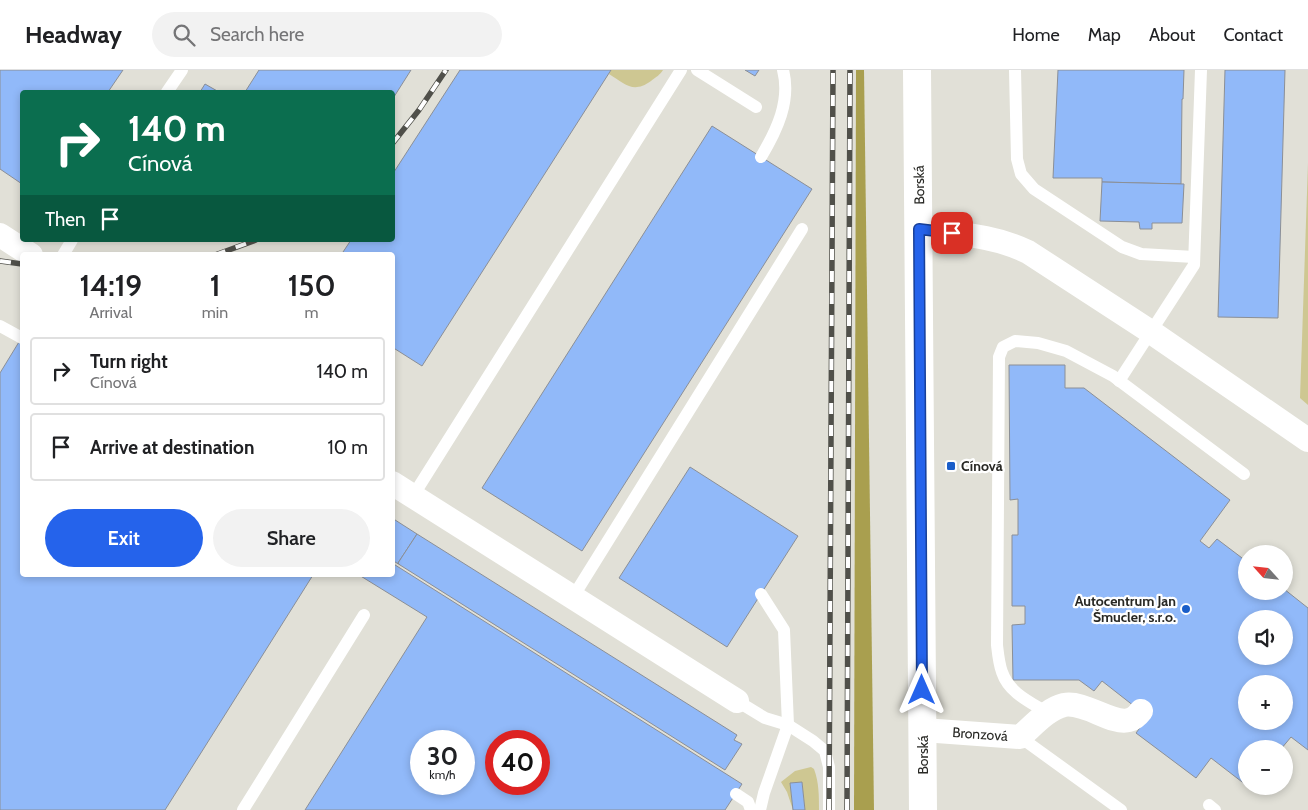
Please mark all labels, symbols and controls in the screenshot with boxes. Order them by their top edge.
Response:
search box [152,12,502,57]
text: Headway [25,20,122,49]
icon: search [170,21,198,49]
text: Search here [210,23,304,46]
text: Home [1012,24,1060,46]
text: Map [1088,24,1121,46]
text: About [1149,24,1195,46]
text: Contact [1223,24,1283,46]
text: 140 m [128,107,226,150]
icon: right [45,110,110,175]
text: Cínová [128,150,192,177]
street label: Borská [910,165,928,205]
icon: arrive [96,205,124,233]
text: Then [45,208,86,231]
pin [931,212,973,254]
icon: arrive [938,219,966,247]
text: 14:19 [79,267,142,304]
text: 1 [210,267,220,304]
text: 150 [288,267,336,304]
text: Arrival [90,303,132,322]
text: min [202,303,228,322]
text: m [305,303,319,322]
text: Turn right [90,350,168,373]
icon: right [47,357,75,385]
text: 140 m [317,360,368,383]
text: Cínová [90,373,137,392]
icon: arrive [47,433,75,461]
text: Arrive at destination [90,436,254,459]
text: 10 m [328,436,368,459]
place label: Cínová [961,457,1003,475]
marker: Cínová [945,460,957,472]
button: Exit [45,509,203,567]
button: Share [213,509,370,567]
north arrow [1238,545,1292,600]
map controls [1238,545,1293,795]
place label: Autocentrum Jan Šmucler, s.r.o. [1075,592,1176,626]
marker: Autocentrum Jan Šmucler, s.r.o. [1180,603,1192,615]
button: sound [1238,610,1293,665]
position arrow [895,663,947,715]
button: + [1238,675,1293,730]
street label: Bronzová [952,723,1009,745]
speed limit sign: 40 [485,730,550,795]
street label: Borská [914,735,932,775]
button: − [1238,740,1293,795]
text: 30 [427,741,458,771]
text: km/h [429,767,456,782]

